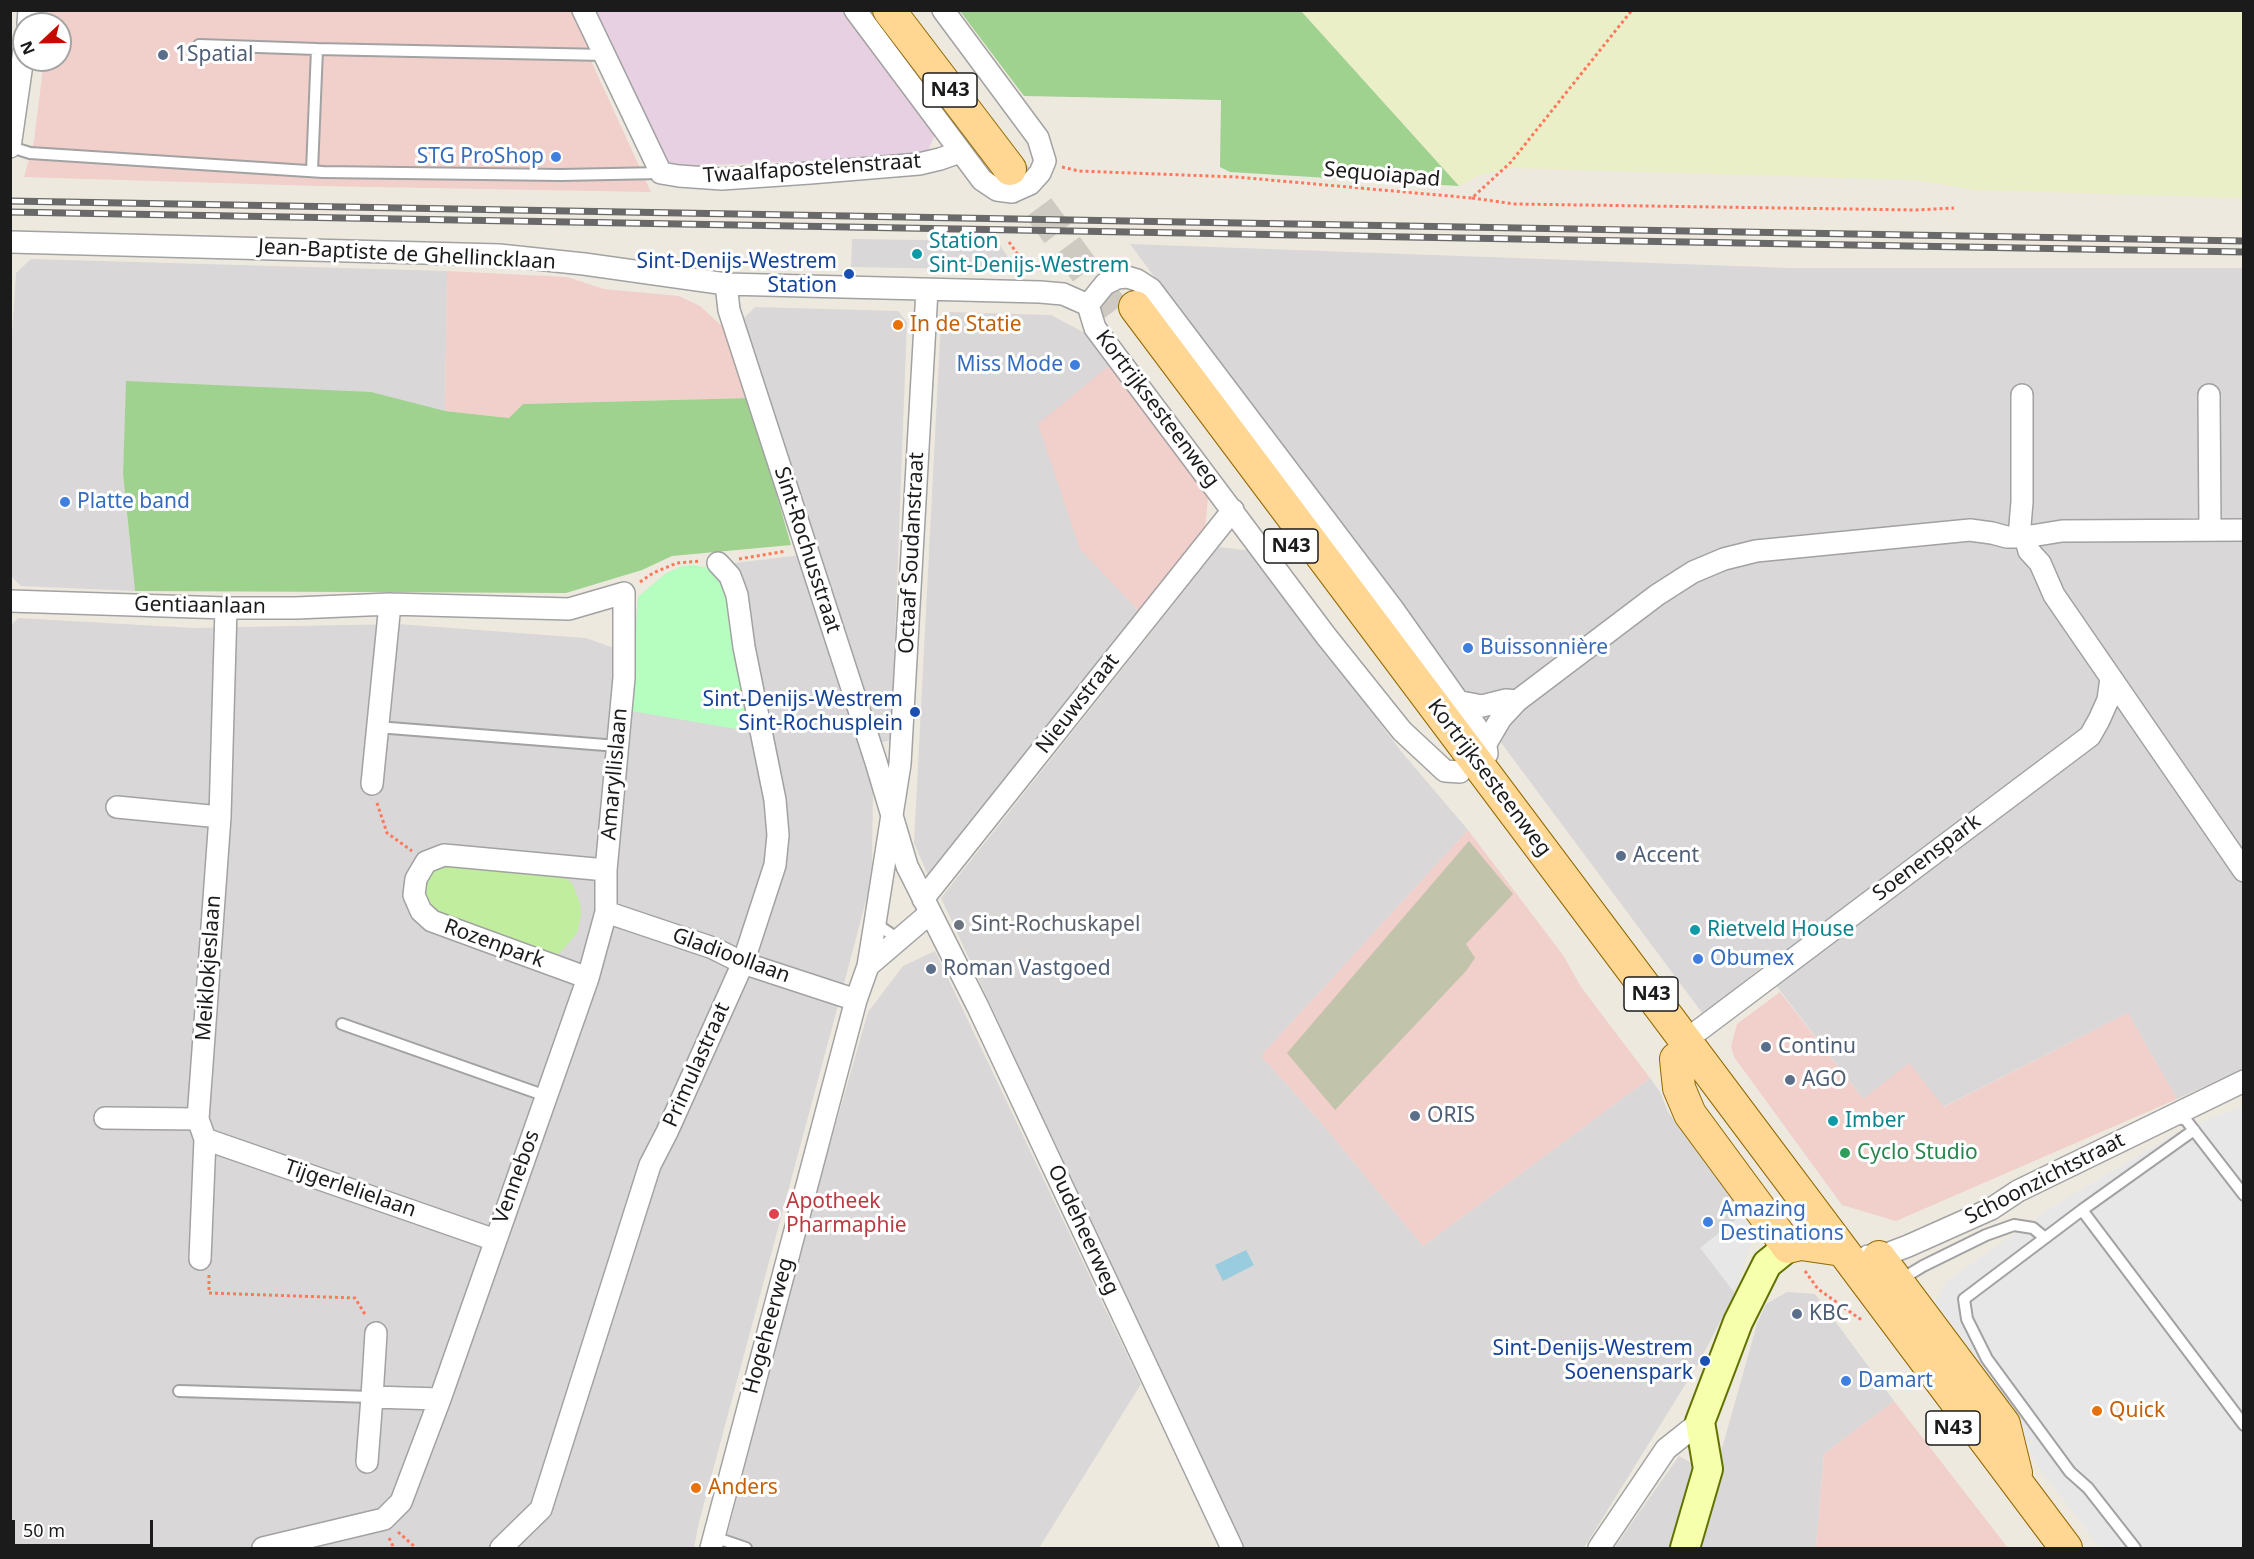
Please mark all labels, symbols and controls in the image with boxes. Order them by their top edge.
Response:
north arrow [12,12,72,72]
text: N [15,38,40,58]
place label: 1Spatial [175,42,253,68]
marker: 1Spatial [156,48,170,62]
road number: N43 [923,73,977,107]
place label: STG ProShop [417,144,544,170]
street label: Twaalfapostelenstraat [702,149,922,189]
marker: STG ProShop [549,150,563,164]
street label: Sequoiapad [1323,157,1441,193]
place label: Station Sint-Denijs-Westrem [929,229,1129,279]
street label: Jean-Baptiste de Ghellincklaan [257,235,557,275]
marker: Station Sint-Denijs-Westrem [910,247,924,261]
place label: Sint-Denijs-Westrem Station [637,249,837,299]
marker: Sint-Denijs-Westrem Station [842,267,856,281]
place label: In de Statie [910,312,1022,338]
marker: In de Statie [891,318,905,332]
street label: Kortrijksesteenweg [1090,325,1224,493]
place label: Miss Mode [956,352,1063,378]
marker: Miss Mode [1068,358,1082,372]
street label: Octaaf Soudanstraat [894,451,930,655]
street label: Sint-Rochusstraat [768,464,846,636]
place label: Platte band [77,489,190,515]
marker: Platte band [58,495,72,509]
road number: N43 [1264,529,1318,563]
street label: Gentiaanlaan [134,592,266,620]
place label: Buissonnière [1480,635,1608,661]
marker: Buissonnière [1461,641,1475,655]
street label: Nieuwstraat [1031,649,1125,759]
place label: Sint-Denijs-Westrem Sint-Rochusplein [703,687,903,737]
street label: Kortrijksesteenweg [1422,694,1556,862]
marker: Sint-Denijs-Westrem Sint-Rochusplein [908,705,922,719]
street label: Amaryllislaan [597,707,633,841]
street label: Soenenspark [1868,809,1986,907]
place label: Accent [1633,843,1699,869]
marker: Accent [1614,849,1628,863]
street label: Meiklokjeslaan [191,894,227,1042]
place label: Sint-Rochuskapel [971,912,1140,938]
street label: Rozenpark [440,914,548,974]
place label: Rietveld House [1707,917,1854,943]
marker: Sint-Rochuskapel [952,918,966,932]
street label: Gladioollaan [669,923,793,989]
marker: Rietveld House [1688,923,1702,937]
place label: Obumex [1710,946,1794,972]
marker: Obumex [1691,952,1705,966]
place label: Roman Vastgoed [943,956,1111,982]
marker: Roman Vastgoed [924,962,938,976]
road number: N43 [1624,977,1678,1011]
street label: Primulastraat [658,999,736,1131]
place label: Continu [1778,1034,1856,1060]
marker: Continu [1759,1040,1773,1054]
place label: AGO [1802,1067,1847,1093]
marker: AGO [1783,1073,1797,1087]
place label: ORIS [1427,1103,1475,1129]
place label: Imber [1845,1108,1905,1134]
marker: ORIS [1408,1109,1422,1123]
marker: Imber [1826,1114,1840,1128]
street label: Vennebos [488,1127,546,1227]
street label: Schoonzichtstraat [1961,1128,2129,1230]
place label: Cyclo Studio [1857,1140,1978,1166]
marker: Cyclo Studio [1838,1146,1852,1160]
street label: Tijgerlelielaan [281,1155,419,1223]
street label: Oudeheerweg [1042,1161,1124,1299]
place label: Apotheek Pharmaphie [786,1189,907,1239]
place label: Amazing Destinations [1720,1197,1844,1247]
marker: Apotheek Pharmaphie [767,1207,781,1221]
marker: Amazing Destinations [1701,1215,1715,1229]
street label: Hogeheerweg [739,1255,799,1397]
place label: KBC [1809,1301,1849,1327]
marker: KBC [1790,1307,1804,1321]
place label: Sint-Denijs-Westrem Soenenspark [1493,1336,1693,1386]
marker: Sint-Denijs-Westrem Soenenspark [1698,1354,1712,1368]
place label: Damart [1858,1368,1933,1394]
marker: Damart [1839,1374,1853,1388]
place label: Quick [2109,1398,2165,1424]
marker: Quick [2090,1404,2104,1418]
road number: N43 [1926,1411,1980,1445]
place label: Anders [708,1475,778,1501]
marker: Anders [689,1481,703,1495]
scale bar [15,1508,156,1546]
text: 50 m [23,1518,65,1542]

